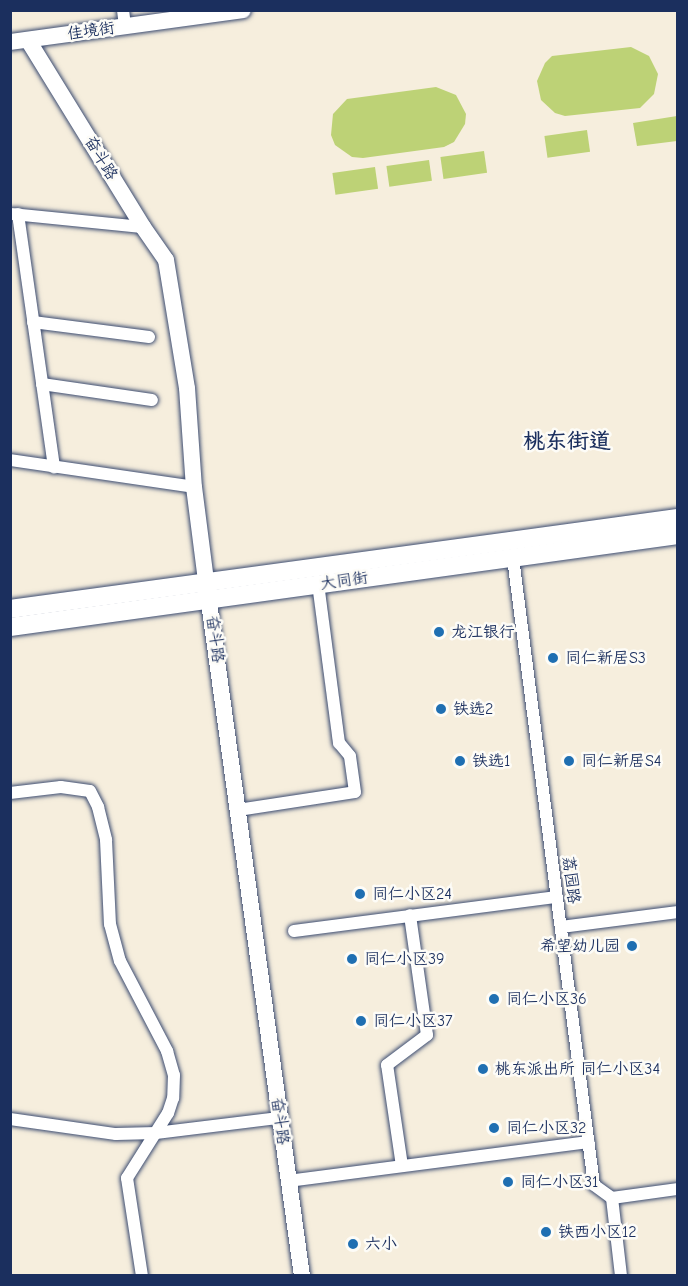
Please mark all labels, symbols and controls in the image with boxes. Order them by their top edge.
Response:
street label: 佳境街 [66,18,116,44]
street label: 奋斗路 [80,132,122,184]
district label: 桃东街道 [523,429,611,455]
street label: 大同街 [319,568,369,594]
street label: 奋斗路 [202,614,228,664]
place label: 龙江银行 [451,622,515,642]
marker: 龙江银行 [432,625,446,639]
place label: 同仁新居S3 [565,648,646,668]
marker: 同仁新居S3 [546,651,560,665]
place label: 铁选2 [453,699,493,719]
marker: 铁选2 [434,702,448,716]
place label: 铁选1 [472,751,510,771]
place label: 同仁新居S4 [581,751,662,771]
marker: 铁选1 [453,754,467,768]
marker: 同仁新居S4 [562,754,576,768]
street label: 荔园路 [559,855,583,905]
place label: 同仁小区24 [372,884,452,904]
marker: 同仁小区24 [353,887,367,901]
place label: 希望幼儿园 [540,936,620,956]
marker: 希望幼儿园 [625,939,639,953]
place label: 同仁小区39 [364,949,445,969]
marker: 同仁小区39 [345,952,359,966]
place label: 同仁小区36 [506,989,587,1009]
marker: 同仁小区36 [487,992,501,1006]
place label: 同仁小区37 [373,1011,453,1031]
marker: 同仁小区37 [354,1014,368,1028]
place label: 桃东派出所 同仁小区34 [495,1059,660,1079]
marker: 桃东派出所 同仁小区34 [476,1062,490,1076]
street label: 奋斗路 [267,1096,293,1146]
place label: 同仁小区32 [506,1118,586,1138]
marker: 同仁小区32 [487,1121,501,1135]
place label: 同仁小区31 [520,1172,598,1192]
marker: 同仁小区31 [501,1175,515,1189]
place label: 铁西小区12 [558,1222,637,1242]
marker: 铁西小区12 [539,1225,553,1239]
place label: 六小 [365,1234,397,1254]
marker: 六小 [346,1237,360,1251]

